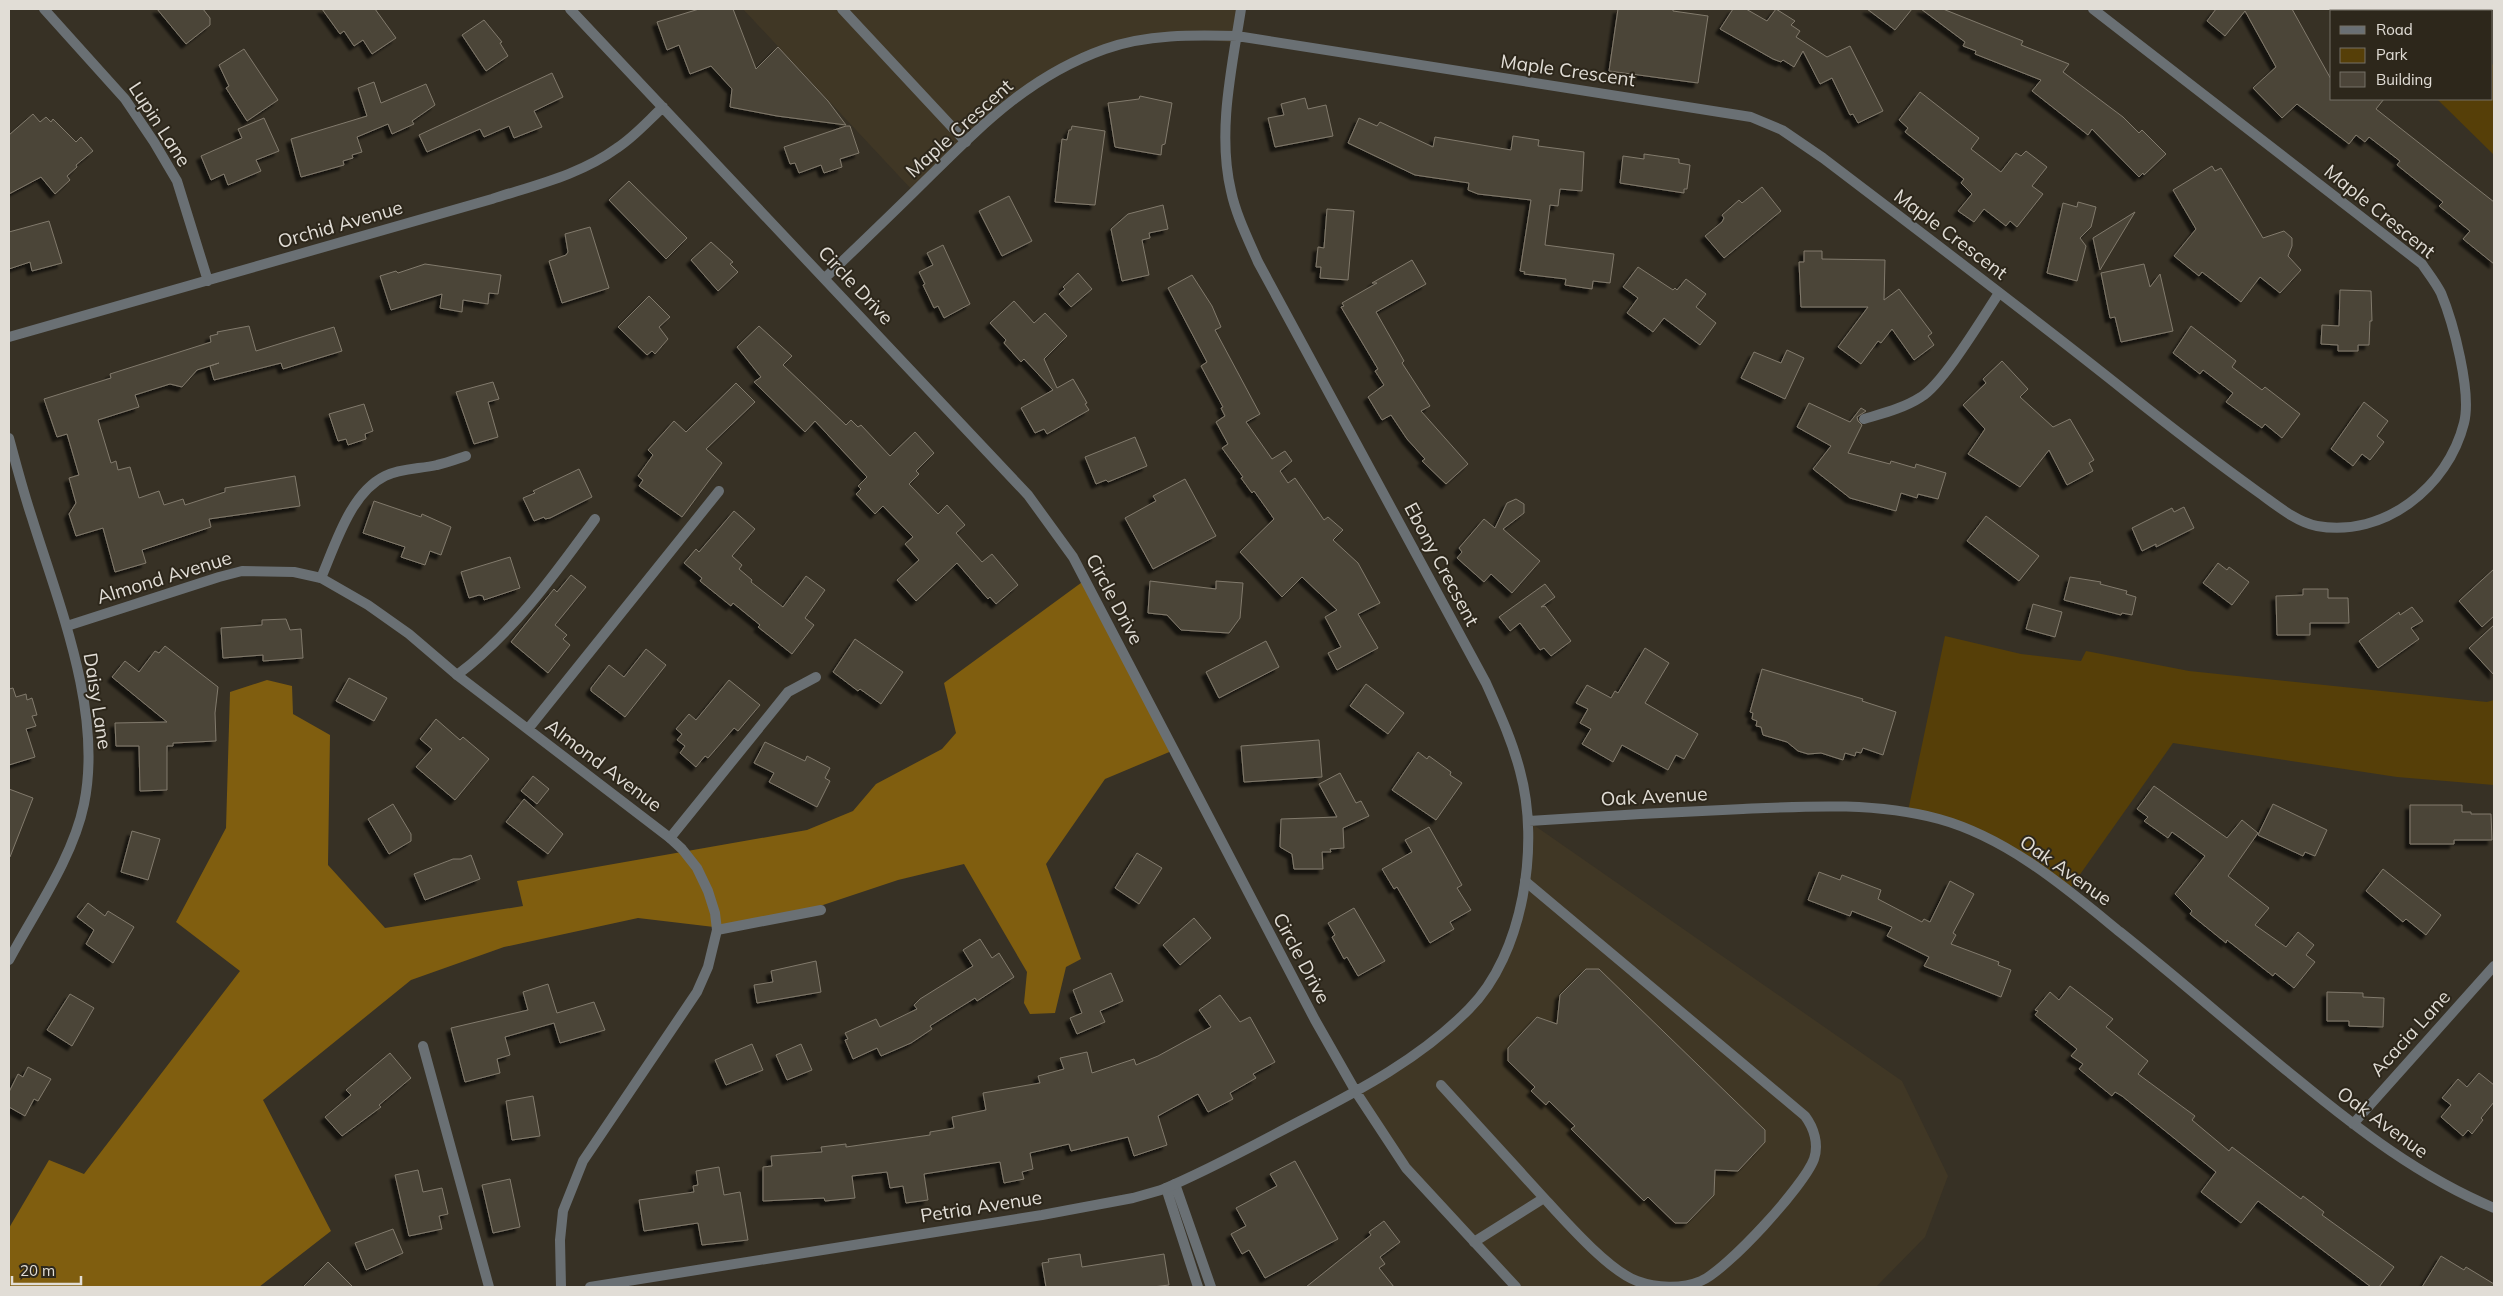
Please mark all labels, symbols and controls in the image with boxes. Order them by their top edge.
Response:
legend [2330,10,2493,100]
text: Road [2376,20,2413,39]
text: Park [2376,45,2408,64]
street label: Maple Crescent [1499,49,1637,91]
text: Building [2376,70,2432,89]
street label: Maple Crescent [901,73,1018,182]
street label: Lupin Lane [124,77,196,171]
street label: Maple Crescent [2320,159,2441,263]
street label: Maple Crescent [1890,184,2013,285]
street label: Orchid Avenue [275,195,405,253]
street label: Circle Drive [813,240,899,330]
street label: Ebony Crecsent [1399,498,1485,630]
street label: Almond Avenue [94,545,234,609]
street label: Circle Drive [1081,549,1149,649]
street label: Daisy Lane [79,651,117,751]
street label: Almond Avenue [541,713,667,817]
street label: Oak Avenue [1600,781,1708,811]
street label: Oak Avenue [2015,829,2117,911]
street label: Circle Drive [1268,908,1336,1008]
street label: Acacia Lane [2365,985,2455,1081]
street label: Oak Avenue [2333,1081,2433,1163]
street label: Petria Avenue [918,1185,1044,1227]
scale bar [12,1254,81,1286]
text: 20 m [20,1261,55,1280]

